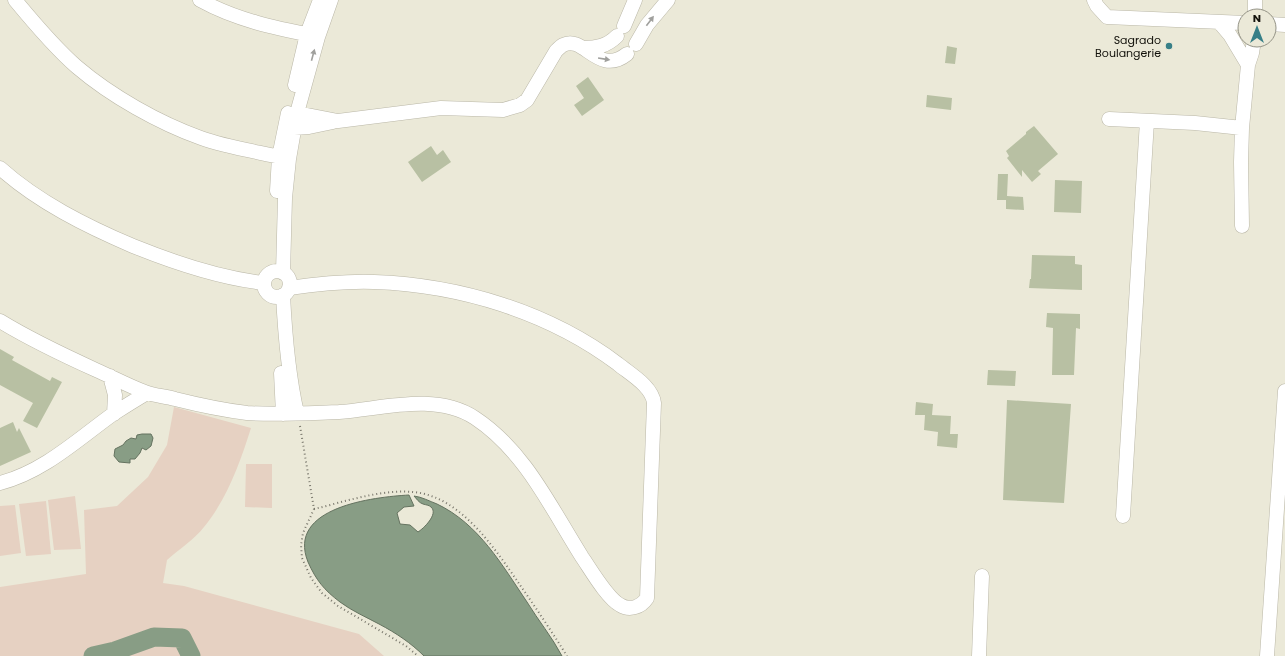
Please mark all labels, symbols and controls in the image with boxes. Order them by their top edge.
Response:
north arrow [1237,8,1277,48]
text: N [1253,10,1261,26]
one-way arrow [646,15,655,26]
place label: Sagrado Boulangerie [1095,32,1161,61]
marker: Sagrado Boulangerie [1164,41,1174,51]
one-way arrow [310,49,316,61]
one-way arrow [598,56,610,62]

